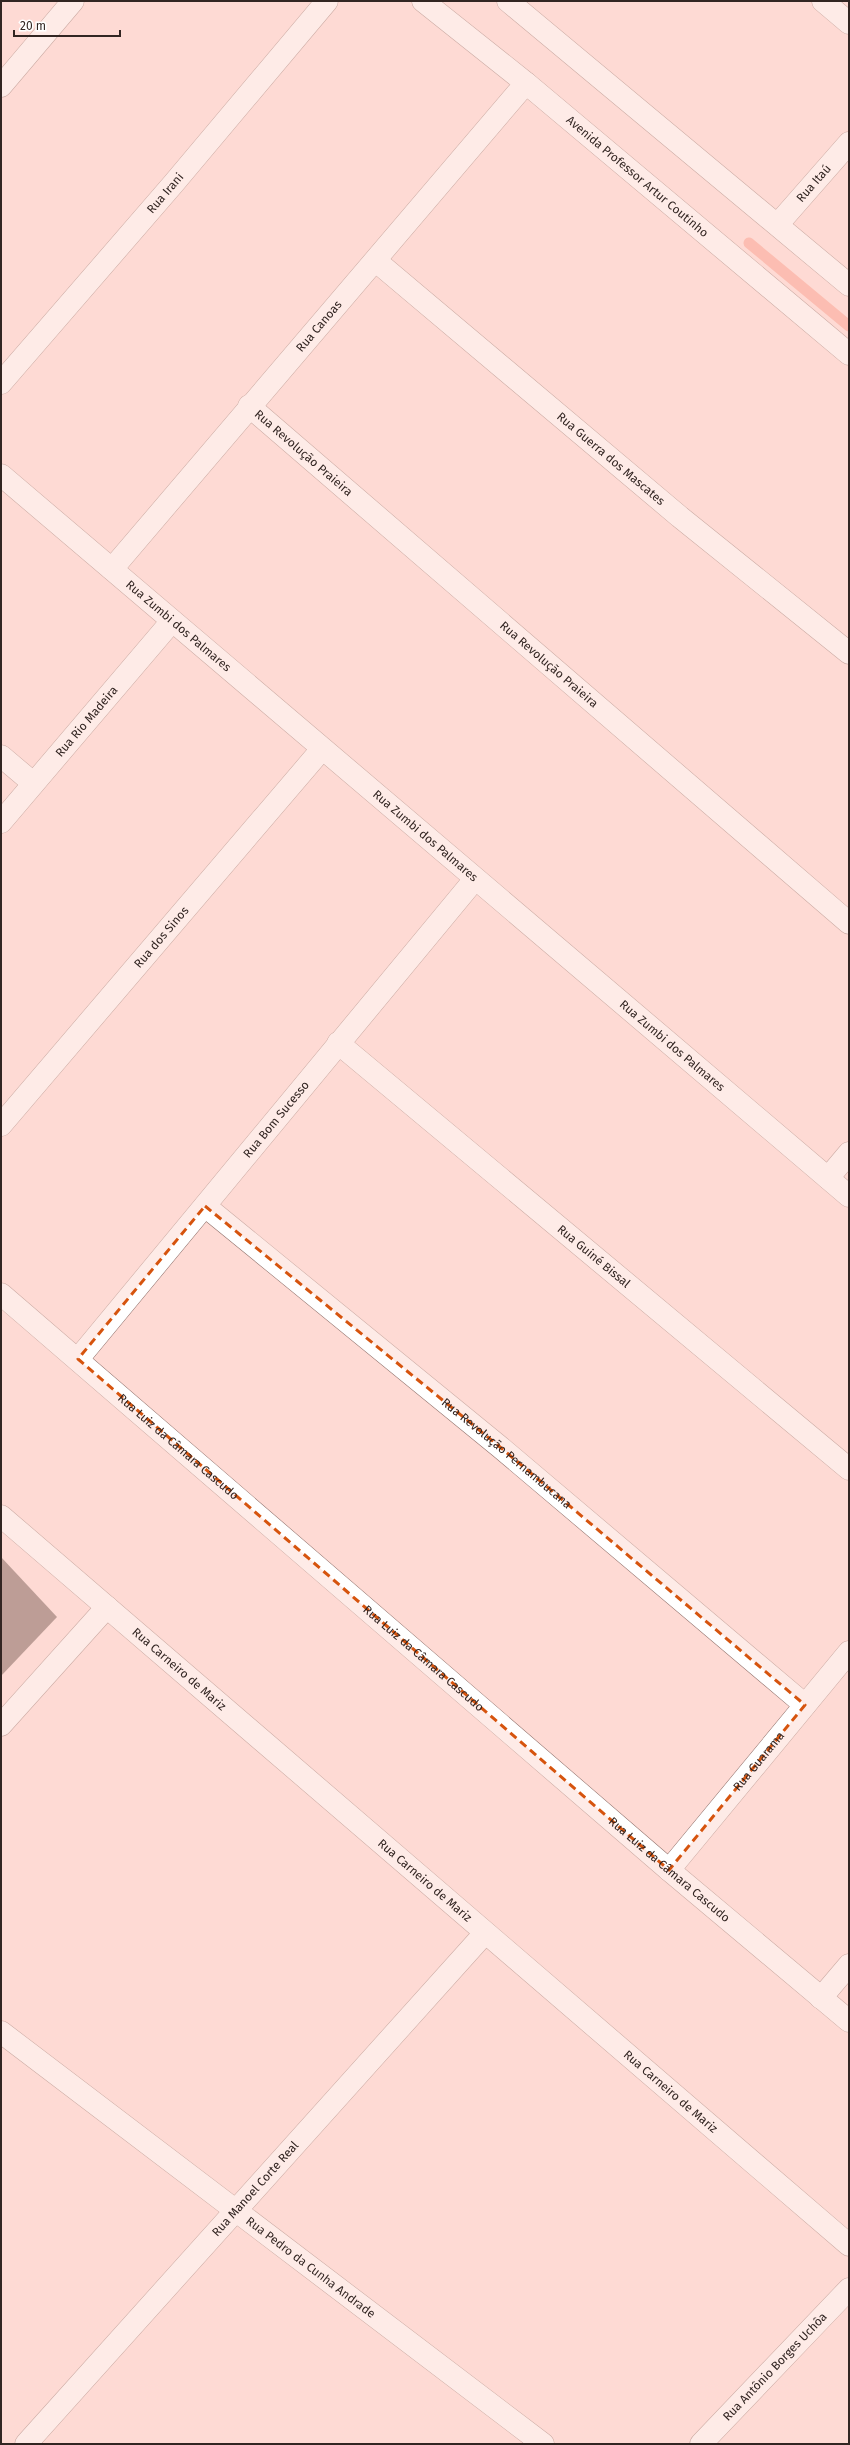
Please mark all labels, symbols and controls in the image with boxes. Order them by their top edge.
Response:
scale bar [14,12,120,38]
text: 20 m [20,19,46,33]
street label: Avenida Professor Artur Coutinho [563,113,711,240]
street label: Rua Itaú [793,162,834,205]
street label: Rua Irani [144,170,186,216]
street label: Rua Canoas [293,297,345,355]
street label: Rua Revolução Praieira [252,407,355,499]
street label: Rua Guerra dos Mascates [554,409,668,508]
street label: Rua Zumbi dos Palmares [123,577,234,675]
street label: Rua Revolução Praieira [497,618,601,711]
street label: Rua Rio Madeira [53,683,121,760]
street label: Rua Zumbi dos Palmares [370,787,481,885]
street label: Rua dos Sinos [131,903,192,971]
street label: Rua Zumbi dos Palmares [617,997,728,1095]
street label: Rua Bom Sucesso [240,1078,312,1161]
street label: Rua Guiné Bissal [555,1222,633,1291]
street label: Rua Luiz da Câmara Cascudo [115,1391,241,1503]
street label: Rua Revolução Pernambucana [439,1395,574,1511]
street label: Rua Luiz da Câmara Cascudo [360,1603,487,1714]
street label: Rua Carneiro de Mariz [129,1625,229,1713]
street label: Rua Guarama [730,1729,787,1794]
street label: Rua Luiz da Câmara Cascudo [606,1814,733,1925]
street label: Rua Carneiro de Mariz [375,1836,475,1925]
street label: Rua Carneiro de Mariz [621,2047,720,2136]
street label: Rua Manoel Corte Real [209,2138,302,2239]
street label: Rua Pedro da Cunha Andrade [243,2214,378,2321]
street label: Rua Antônio Borges Uchôa [720,2310,830,2424]

